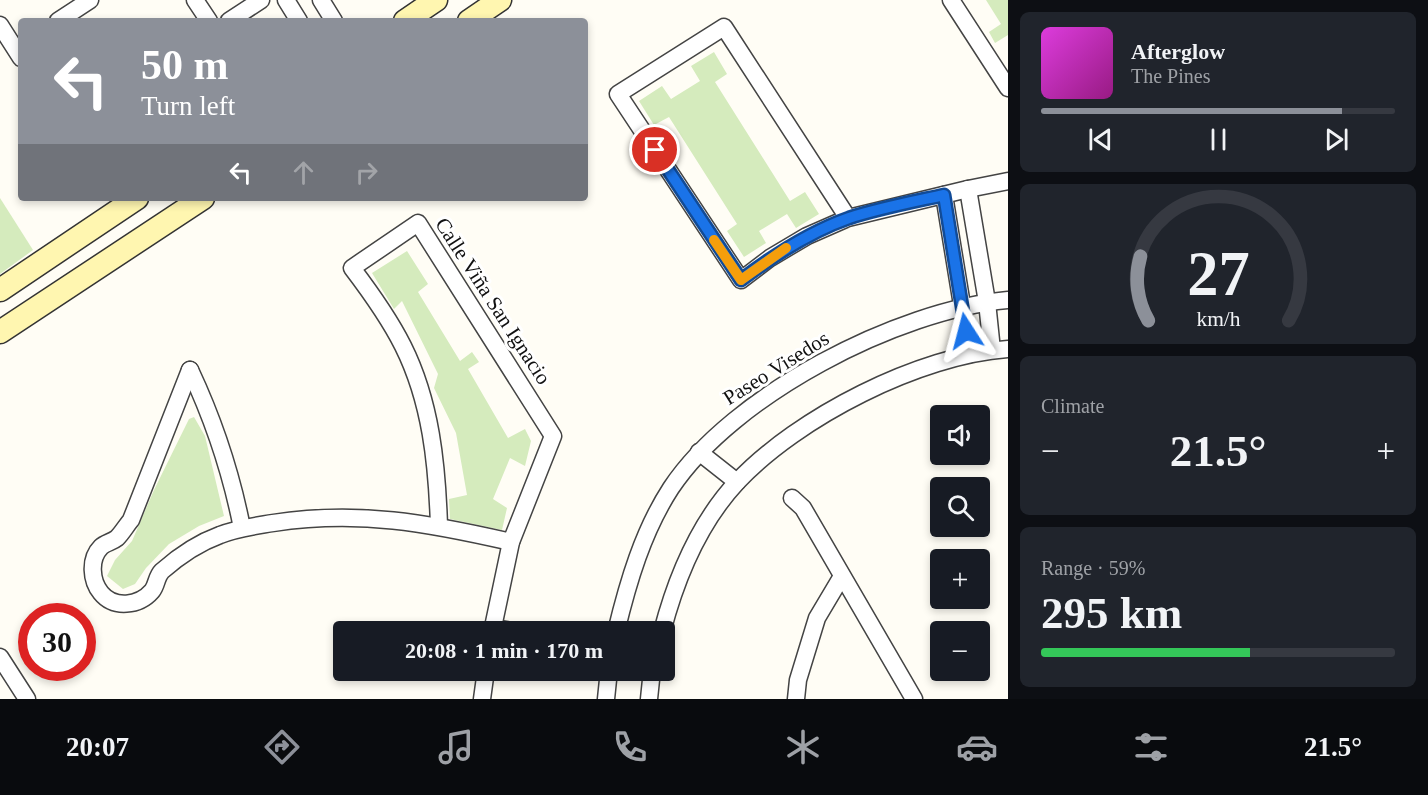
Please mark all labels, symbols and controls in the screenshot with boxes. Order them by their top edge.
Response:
text: Afterglow [1131,39,1225,64]
icon: left [42,42,120,120]
text: 50 m [141,42,229,88]
text: The Pines [1131,65,1210,87]
text: Turn left [141,91,235,121]
icon: previous [1084,123,1117,156]
icon: pause [1202,123,1235,156]
icon: next [1320,123,1353,156]
pin [629,124,680,175]
icon: arrive [638,133,671,166]
icon: left [224,156,257,189]
icon: ahead [287,156,320,189]
icon: right [350,156,383,189]
street label: Calle Viña San Ignacio [430,213,556,389]
text: 27 [1187,239,1249,308]
position arrow [934,299,998,363]
text: km/h [1196,307,1240,331]
street label: Paseo Visedos [719,326,833,410]
text: Climate [1041,395,1104,417]
map controls [930,405,990,681]
button: sound [930,405,990,465]
text: 21.5° [1170,426,1266,476]
text: − [1041,433,1060,469]
text: + [1376,433,1395,469]
button: search [930,477,990,537]
button: + [930,549,990,609]
text: Range · 59% [1041,557,1145,579]
text: 295 km [1041,588,1182,638]
speed limit sign: 30 [18,603,96,681]
button: − [930,621,990,681]
text: 20:08 · 1 min · 170 m [405,638,603,663]
icon: directions [261,726,303,768]
icon: music [435,726,477,768]
icon: phone [609,726,651,768]
icon: climate [782,726,824,768]
icon: car [956,726,998,768]
icon: filters [1130,726,1172,768]
text: 20:07 [66,732,129,762]
text: 21.5° [1304,732,1362,762]

